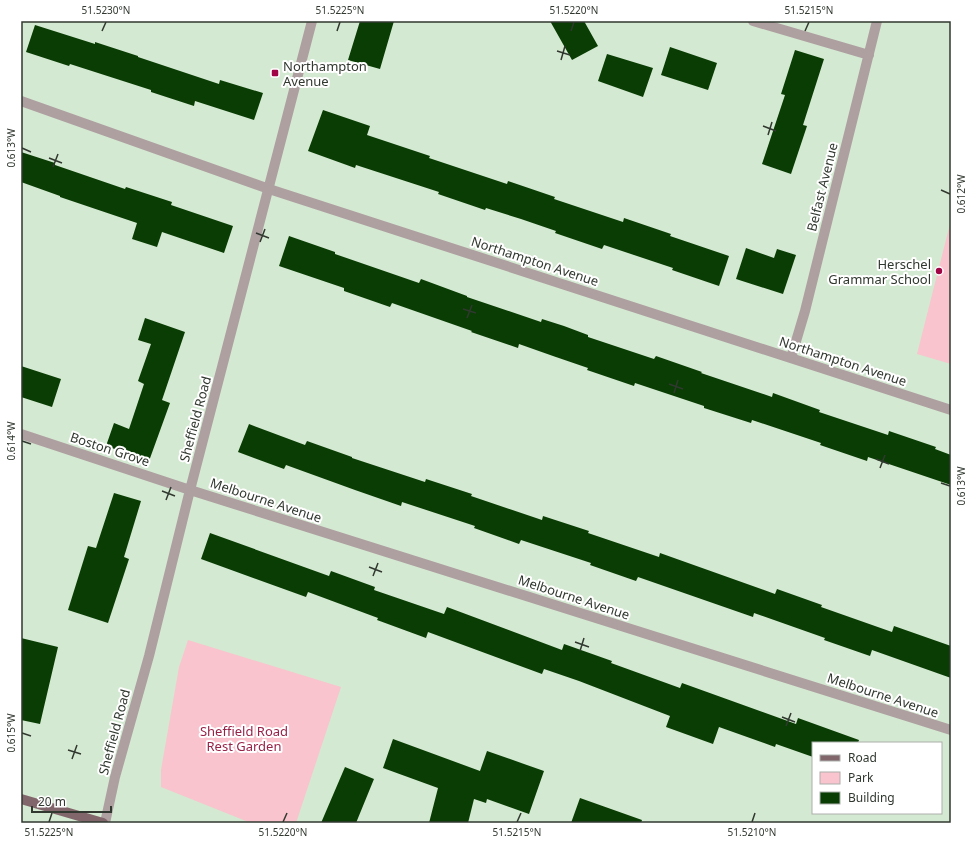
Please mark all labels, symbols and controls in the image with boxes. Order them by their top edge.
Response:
text: 51.5230°N [82,3,130,17]
text: 51.5225°N [316,3,364,17]
text: 51.5220°N [550,3,598,17]
text: 51.5215°N [785,3,833,17]
place label: Northampton Avenue [283,57,367,90]
marker: Northampton Avenue [270,68,280,78]
text: 0.613°W [4,128,18,168]
street label: Belfast Avenue [802,141,842,233]
text: 0.612°W [954,174,968,214]
street label: Northampton Avenue [469,232,601,290]
place label: Herschel Grammar School [828,255,931,288]
marker: Herschel Grammar School [934,266,944,276]
street label: Northampton Avenue [777,332,909,390]
street label: Sheffield Road [175,374,215,464]
text: 0.614°W [4,421,18,461]
street label: Boston Grove [68,428,152,470]
text: 0.613°W [954,466,968,506]
street label: Melbourne Avenue [208,473,324,527]
street label: Melbourne Avenue [516,570,632,624]
street label: Melbourne Avenue [825,668,941,722]
street label: Sheffield Road [94,687,134,777]
text: 0.615°W [4,713,18,753]
park label: Sheffield Road Rest Garden [200,722,288,755]
legend [812,742,942,814]
text: Road [848,749,877,766]
text: Park [848,769,874,786]
scale bar [32,788,111,814]
text: Building [848,789,895,806]
text: 20 m [38,793,66,810]
text: 51.5225°N [25,825,73,839]
text: 51.5220°N [259,825,307,839]
text: 51.5215°N [493,825,541,839]
text: 51.5210°N [728,825,776,839]

